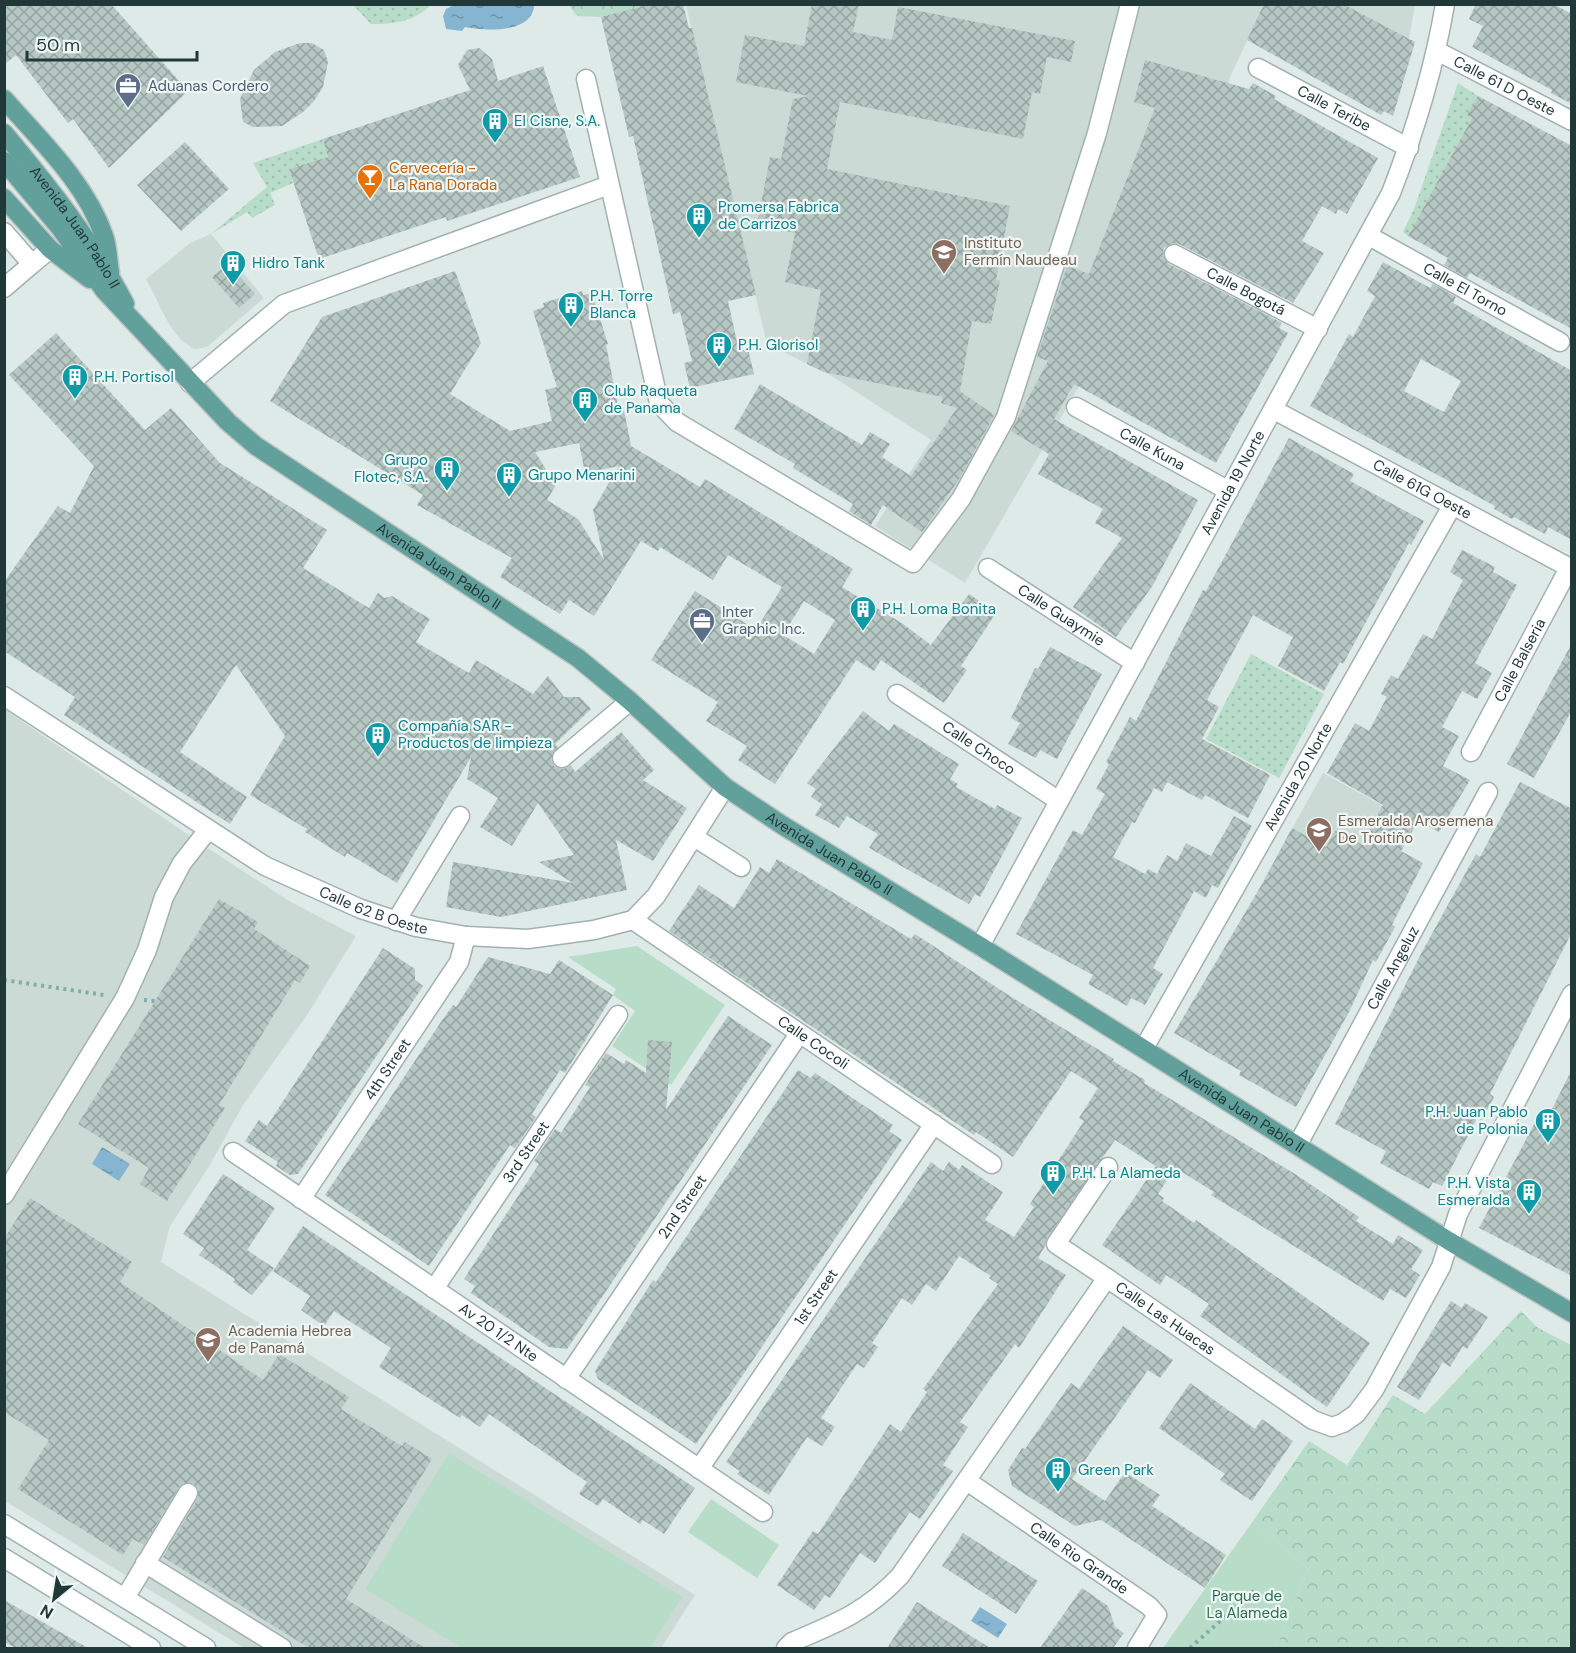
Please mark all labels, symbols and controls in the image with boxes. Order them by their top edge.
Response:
scale bar [27,24,196,62]
text: 50 m [36,33,80,57]
street label: Calle 61 D Oeste [1450,51,1559,121]
office icon: Aduanas Cordero [113,71,143,109]
place label: Aduanas Cordero [148,76,269,96]
street label: Calle Teribe [1294,80,1374,136]
building icon: El Cisne, S.A. [480,106,510,144]
place label: El Cisne, S.A. [514,111,600,131]
place label: Cervecería - La Rana Dorada [389,158,497,195]
street label: Avenida Juan Pablo II [25,162,125,292]
bar icon: Cervecería - La Rana Dorada [355,162,385,200]
place label: Promersa Fabrica de Carrizos [718,197,839,234]
building icon: Promersa Fabrica de Carrizos [684,201,714,239]
place label: Instituto Fermín Naudeau [964,233,1077,270]
school or university icon: Instituto Fermín Naudeau [929,237,959,275]
building icon: Hidro Tank [218,248,248,286]
place label: Hidro Tank [252,253,325,273]
street label: Calle El Torno [1420,258,1511,321]
street label: Calle Bogotá [1203,263,1289,320]
place label: P.H. Torre Blanca [590,286,653,323]
building icon: P.H. Torre Blanca [556,290,586,328]
building icon: P.H. Glorisol [704,330,734,368]
place label: P.H. Glorisol [738,335,818,355]
building icon: P.H. Portisol [60,362,90,400]
place label: P.H. Portisol [94,367,174,387]
place label: Club Raqueta de Panama [604,381,697,418]
building icon: Club Raqueta de Panama [570,385,600,423]
street label: Calle Kuna [1116,423,1189,475]
street label: Avenida 19 Norte [1196,427,1270,538]
place label: Grupo Flotec, S.A. [354,450,428,487]
building icon: Grupo Flotec, S.A. [432,454,462,492]
street label: Calle 61G Oeste [1369,455,1475,524]
building icon: Grupo Menarini [494,460,524,498]
place label: Grupo Menarini [528,465,635,485]
street label: Avenida Juan Pablo II [372,518,505,615]
street label: Calle Guaymie [1014,580,1108,651]
building icon: P.H. Loma Bonita [848,594,878,632]
place label: P.H. Loma Bonita [882,599,996,619]
place label: Inter Graphic Inc. [722,602,805,639]
office icon: Inter Graphic Inc. [687,606,717,644]
street label: Calle Balseria [1489,615,1550,706]
place label: Compañía SAR - Productos de limpieza [398,716,552,753]
street label: Calle Choco [938,717,1019,780]
street label: Avenida 20 Norte [1260,719,1337,834]
building icon: Compañía SAR - Productos de limpieza [363,720,393,758]
street label: Avenida Juan Pablo II [762,807,896,900]
place label: Esmeralda Arosemena De Troitiño [1338,811,1493,848]
school or university icon: Esmeralda Arosemena De Troitiño [1304,815,1334,853]
street label: Calle 62 B Oeste [316,882,429,939]
street label: Calle Angeluz [1362,923,1424,1013]
street label: Calle Cocoli [774,1011,853,1074]
street label: 4th Street [360,1034,415,1104]
street label: Avenida Juan Pablo II [1175,1063,1308,1158]
place label: P.H. Juan Pablo de Polonia [1425,1102,1528,1139]
building icon: P.H. Juan Pablo de Polonia [1533,1106,1563,1144]
street label: 3rd Street [498,1117,554,1187]
building icon: P.H. La Alameda [1038,1158,1068,1196]
place label: P.H. La Alameda [1072,1163,1181,1183]
street label: 2nd Street [654,1171,711,1243]
place label: P.H. Vista Esmeralda [1437,1173,1510,1210]
building icon: P.H. Vista Esmeralda [1514,1177,1544,1215]
street label: 1st Street [790,1265,843,1329]
street label: Calle Las Huacas [1112,1277,1219,1360]
street label: Av 20 1/2 Nte [455,1298,542,1366]
place label: Academia Hebrea de Panamá [228,1321,351,1358]
school or university icon: Academia Hebrea de Panamá [193,1325,223,1363]
building icon: Green Park [1043,1455,1073,1493]
place label: Green Park [1078,1460,1154,1480]
street label: Calle Rio Grande [1026,1517,1132,1599]
north arrow [24,1569,84,1629]
park label: Parque de La Alameda [1207,1586,1287,1623]
text: N [36,1600,57,1624]

